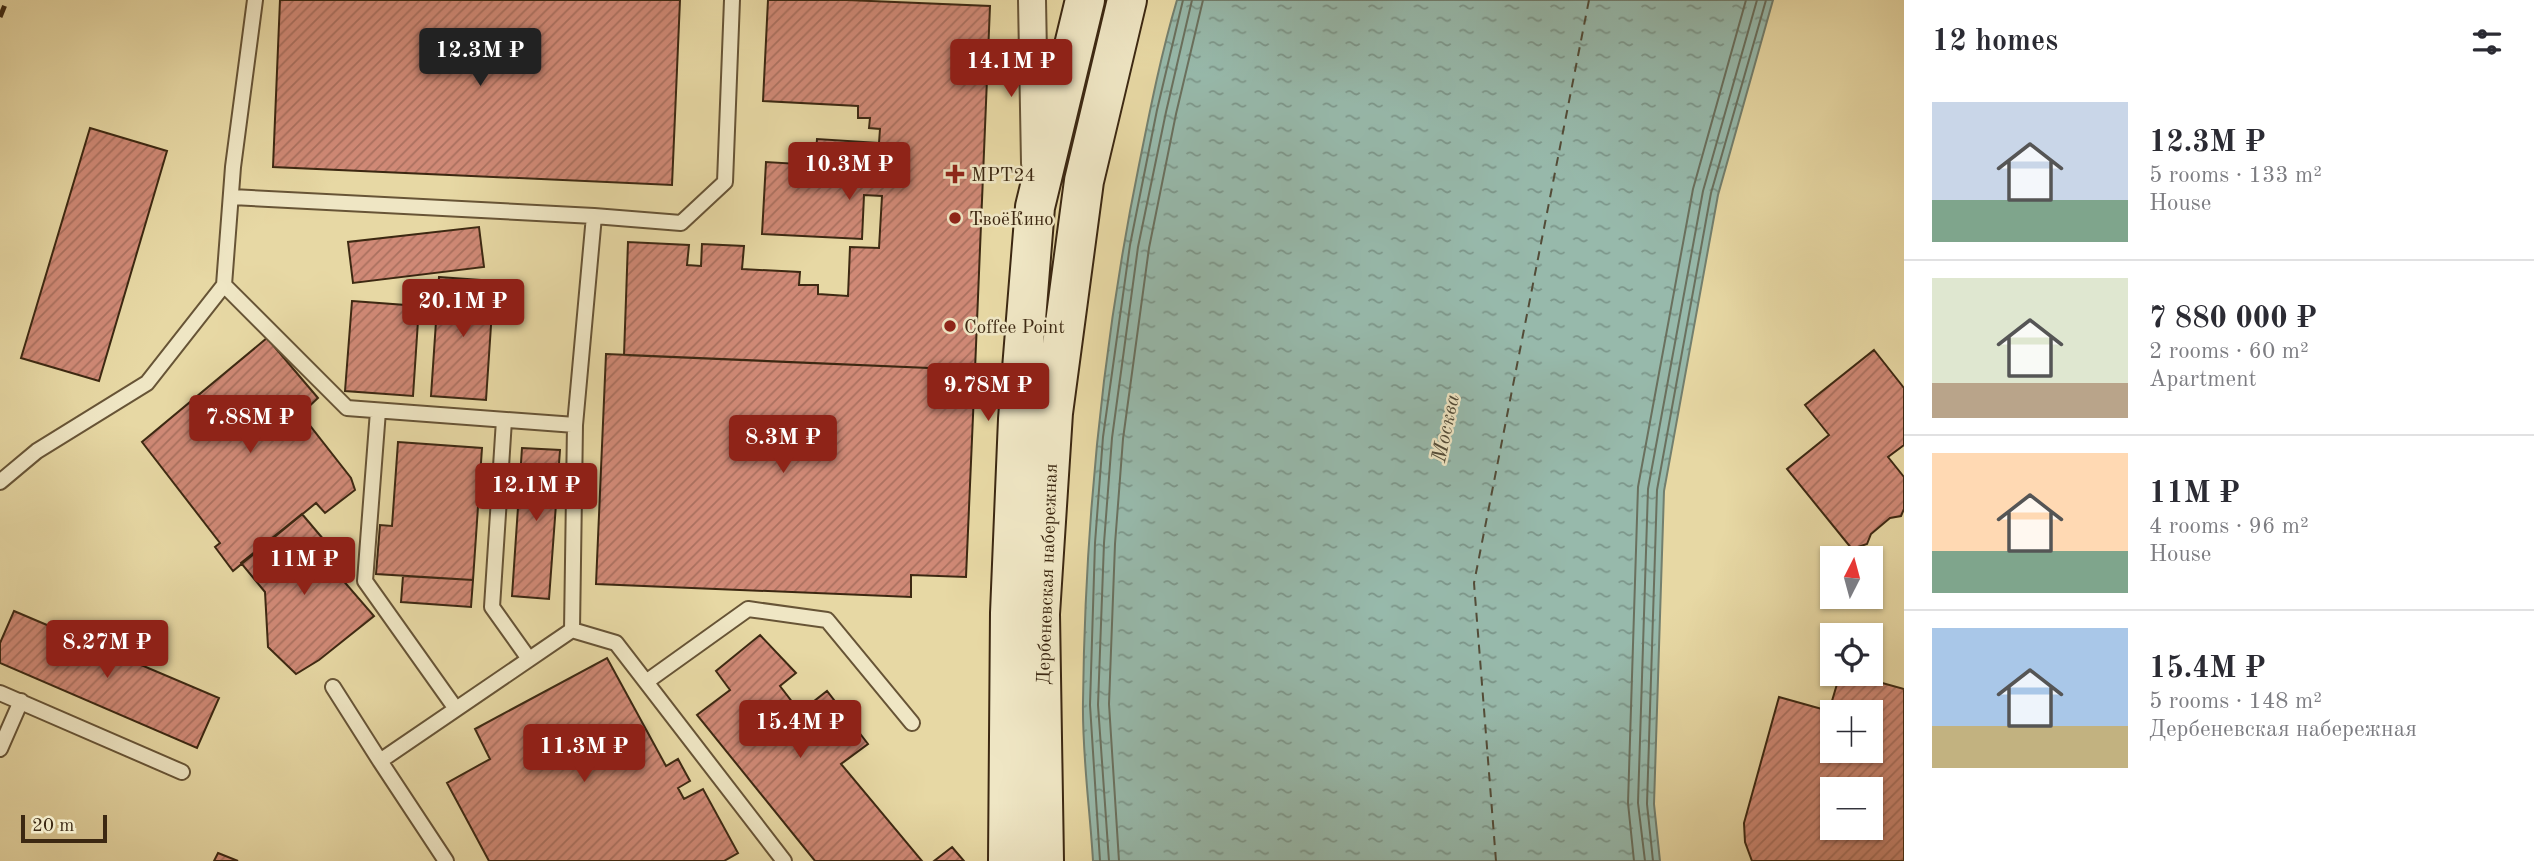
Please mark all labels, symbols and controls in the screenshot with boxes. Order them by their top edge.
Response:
icon: filters [2468,23,2506,61]
text: 12 homes [1932,27,2058,57]
pin: 12.3M ₽ [415,28,545,88]
text: 12.3M ₽ [435,39,525,62]
pin: 14.1M ₽ [946,40,1076,99]
text: 14.1M ₽ [966,50,1056,73]
text: 12.3M ₽ [2149,128,2266,158]
icon: home [1988,130,2072,214]
pin: 10.3M ₽ [784,142,914,202]
text: 10.3M ₽ [804,153,894,176]
marker: МРТ24 [945,164,965,184]
text: 5 rooms · 133 m² [2149,164,2322,187]
place label: МРТ24 [971,167,1035,186]
text: House [2149,192,2211,215]
marker: ТвоёКино [947,210,963,226]
place label: ТвоёКино [969,211,1054,230]
pin: 20.1M ₽ [398,280,528,339]
text: 20.1M ₽ [418,290,508,313]
text: 7 880 000 ₽ [2149,304,2317,334]
icon: home [1988,306,2072,390]
marker: Coffee Point [942,318,958,334]
place label: Coffee Point [964,319,1065,338]
text: 2 rooms · 60 m² [2149,340,2309,363]
pin: 9.78M ₽ [923,364,1053,423]
text: Apartment [2149,368,2257,391]
text: 9.78M ₽ [943,374,1033,397]
water label: Москва [1429,392,1464,465]
pin: 7.88M ₽ [185,396,315,455]
text: 7.88M ₽ [205,406,295,429]
pin: 8.3M ₽ [726,416,840,475]
text: 8.3M ₽ [745,426,821,449]
pin: 12.1M ₽ [471,463,601,523]
street label: Дербеневская набережная [1035,463,1062,685]
text: 12.1M ₽ [491,474,581,497]
text: 11M ₽ [2149,479,2240,509]
icon: home [1988,481,2072,565]
text: 4 rooms · 96 m² [2149,515,2309,538]
pin: 11M ₽ [255,538,353,597]
text: House [2149,543,2211,566]
north arrow [1820,546,1883,609]
map controls [1820,546,1883,840]
text: 11M ₽ [269,548,339,571]
pin: 8.27M ₽ [42,620,172,680]
button: locate [1820,623,1883,686]
text: 8.27M ₽ [62,631,152,654]
text: 15.4M ₽ [2149,654,2266,684]
icon: home [1988,656,2072,740]
text: 5 rooms · 148 m² [2149,690,2322,713]
pin: 15.4M ₽ [735,700,865,760]
button: + [1820,700,1883,763]
text: 15.4M ₽ [755,711,845,734]
text: Дербеневская набережная [2149,718,2417,741]
pin: 11.3M ₽ [519,724,649,784]
text: 11.3M ₽ [539,735,629,758]
button: − [1820,777,1883,840]
scale bar [21,812,107,844]
text: 20 m [32,817,74,836]

